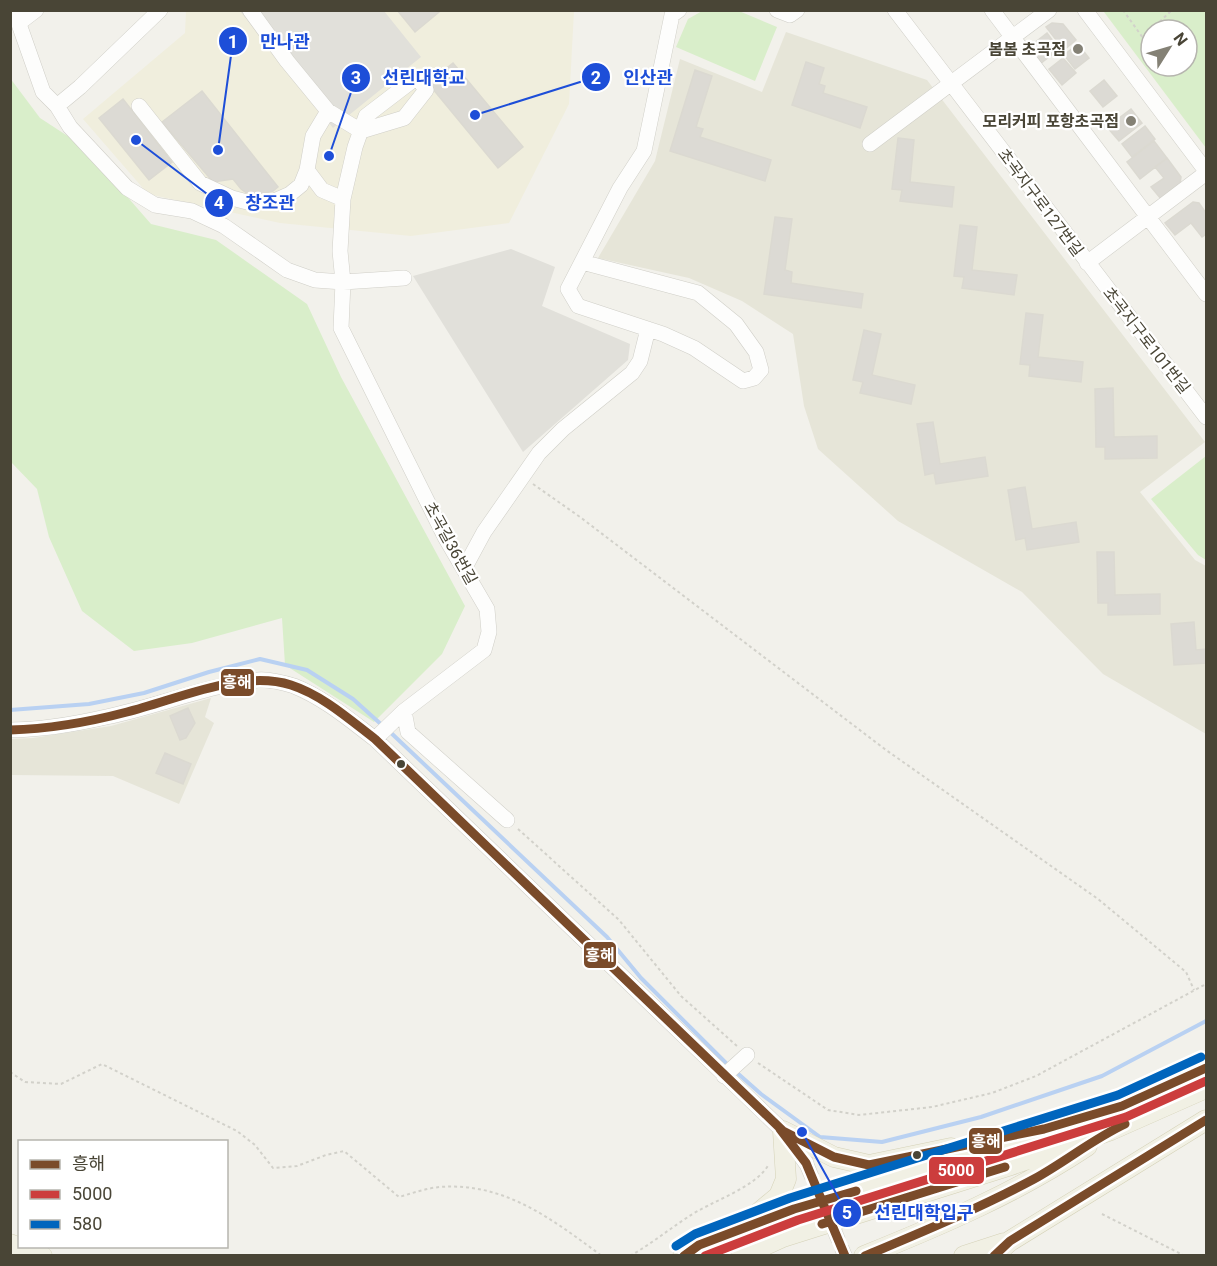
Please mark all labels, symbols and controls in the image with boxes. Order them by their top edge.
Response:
north arrow [1139,18,1199,78]
callout: 만나관 [218,23,322,59]
text: N [1170,29,1192,50]
text: 1 [228,31,238,52]
text: 만나관 [260,31,310,52]
place label: 봄봄 초곡점 [988,40,1066,59]
marker: 봄봄 초곡점 [1071,42,1085,56]
callout: 인산관 [581,59,685,95]
callout: 선린대학교 [341,60,478,96]
text: 3 [351,67,361,88]
text: 선린대학교 [383,67,465,88]
text: 2 [591,67,601,88]
text: 인산관 [623,67,673,88]
place label: 모리커피 포항초곡점 [983,112,1119,131]
marker: 모리커피 포항초곡점 [1124,114,1138,128]
street label: 초곡지구로127번길 [994,145,1087,260]
callout: 창조관 [204,185,307,221]
text: 4 [214,192,224,213]
text: 창조관 [245,192,295,213]
street label: 초곡지구로101번길 [1099,283,1194,397]
street label: 초곡길36번길 [420,499,481,588]
line badge: 흥해 [220,668,255,697]
text: 흥해 [222,673,252,692]
unlabelled marker [395,758,407,770]
line badge: 흥해 [583,941,617,969]
text: 흥해 [585,946,615,965]
line badge: 흥해 [968,1127,1003,1155]
text: 흥해 [971,1132,1001,1151]
legend [18,1140,228,1248]
unlabelled marker [911,1149,923,1161]
text: 흥해 [72,1153,105,1174]
line badge: 5000 [928,1156,985,1185]
text: 5000 [938,1161,974,1180]
text: 5000 [72,1183,112,1204]
callout: 선린대학입구 [832,1195,985,1231]
text: 5 [842,1202,852,1223]
text: 선린대학입구 [874,1202,974,1223]
text: 580 [72,1213,102,1234]

